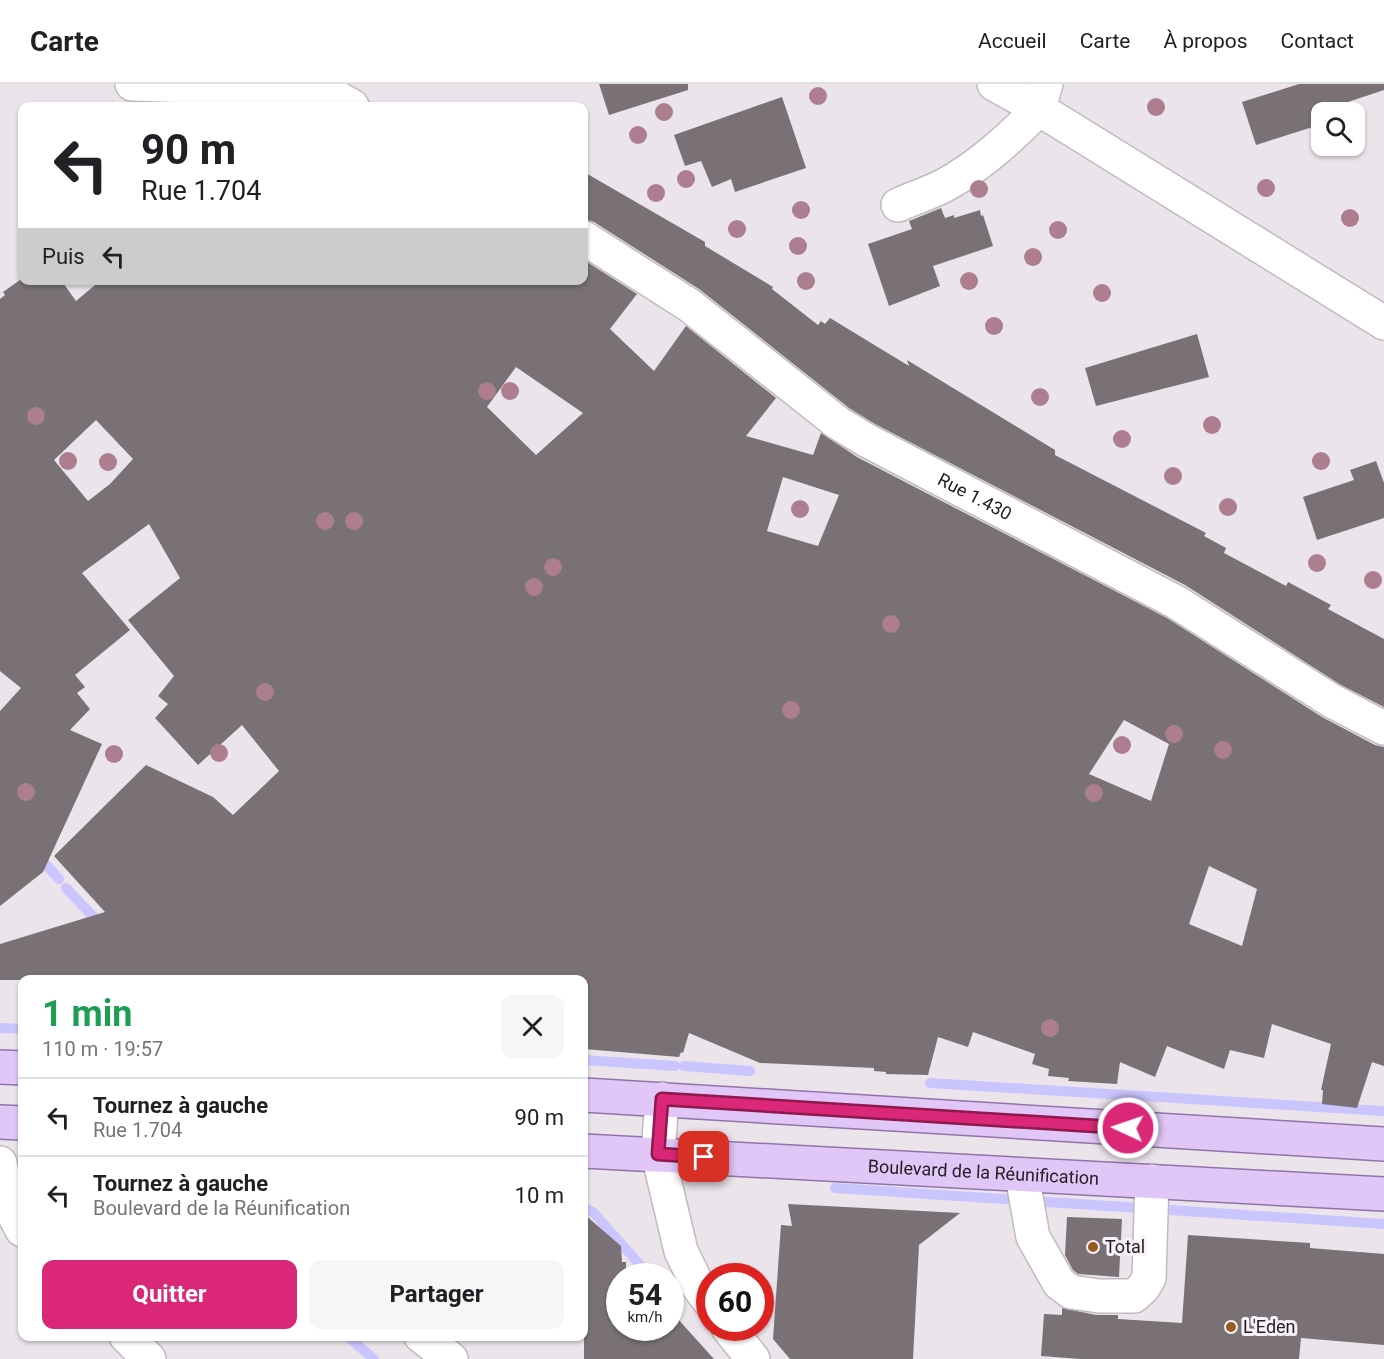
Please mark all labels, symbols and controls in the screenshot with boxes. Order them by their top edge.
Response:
text: Carte [30,25,99,58]
text: Accueil [978,29,1047,53]
text: Carte [1080,29,1130,53]
text: À propos [1163,29,1248,53]
text: Contact [1281,29,1354,53]
map controls [1311,102,1365,156]
button: search [1311,102,1365,156]
text: 90 m [141,125,236,174]
icon: left [42,126,120,204]
text: Rue 1.704 [141,175,261,207]
icon: left [97,240,130,273]
text: Puis [42,244,85,269]
street label: Rue 1.430 [934,468,1015,524]
text: 1 min [42,993,133,1035]
button: close [501,995,564,1058]
text: 110 m · 19:57 [42,1037,163,1061]
text: Tournez à gauche [93,1093,268,1118]
position arrow [1096,1096,1160,1160]
icon: left [42,1101,75,1134]
text: 90 m [515,1105,564,1130]
text: Rue 1.704 [93,1118,182,1142]
pin [678,1131,729,1182]
icon: arrive [687,1140,720,1173]
street label: Boulevard de la Réunification [867,1155,1100,1189]
text: Tournez à gauche [93,1171,268,1196]
icon: left [42,1179,75,1212]
text: 10 m [515,1183,564,1208]
text: Boulevard de la Réunification [93,1196,350,1220]
place label: Total [1105,1236,1145,1257]
marker: Total [1086,1240,1100,1254]
button: Quitter [42,1260,297,1329]
button: Partager [309,1260,564,1329]
speed limit sign: 60 [696,1263,774,1341]
text: 54 [628,1277,662,1312]
text: km/h [627,1308,663,1326]
place label: L'Eden [1243,1316,1296,1337]
marker: L'Eden [1224,1320,1238,1334]

